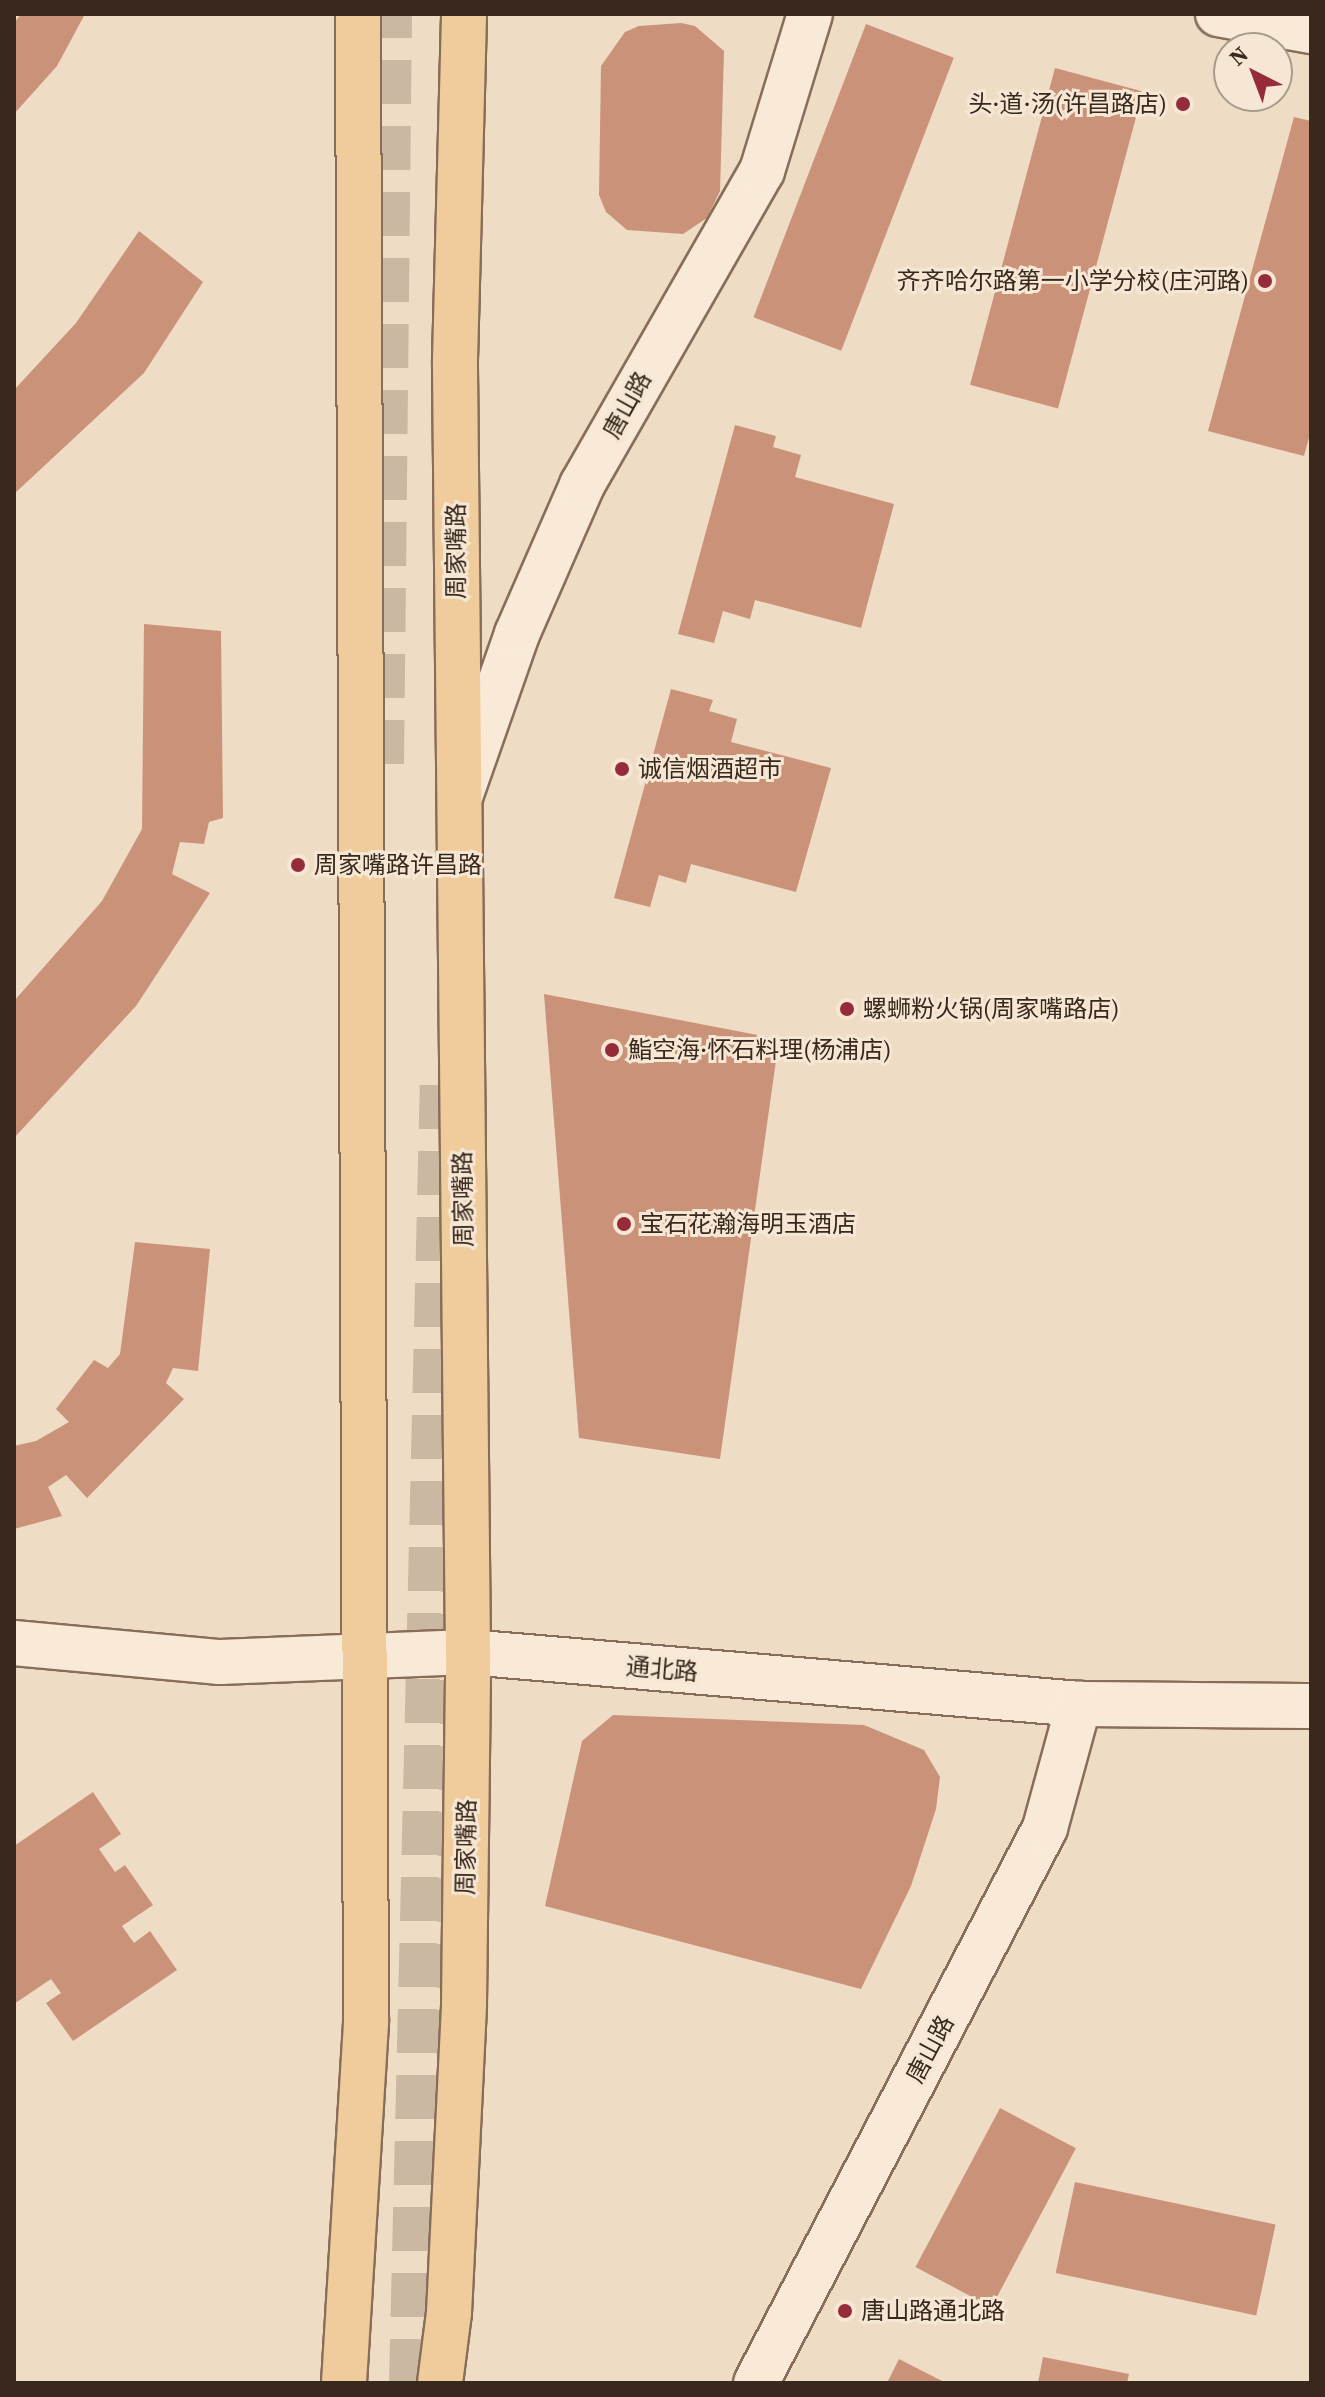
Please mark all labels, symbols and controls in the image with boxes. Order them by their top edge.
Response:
north arrow [1213,32,1293,112]
text: N [1222,39,1254,72]
place label: 头·道·汤(许昌路店) [968,90,1167,118]
marker: 头·道·汤(许昌路店) [1174,95,1192,113]
place label: 齐齐哈尔路第一小学分校(庄河路) [897,267,1249,295]
marker: 齐齐哈尔路第一小学分校(庄河路) [1256,272,1274,290]
street label: 唐山路 [597,367,657,443]
street label: 周家嘴路 [442,503,470,599]
place label: 诚信烟酒超市 [638,755,782,783]
marker: 诚信烟酒超市 [613,760,631,778]
place label: 周家嘴路许昌路 [314,851,482,879]
marker: 周家嘴路许昌路 [289,856,307,874]
place label: 螺蛳粉火锅(周家嘴路店) [863,995,1119,1023]
marker: 螺蛳粉火锅(周家嘴路店) [838,1000,856,1018]
place label: 鮨空海·怀石料理(杨浦店) [628,1036,891,1064]
marker: 鮨空海·怀石料理(杨浦店) [603,1041,621,1059]
street label: 周家嘴路 [448,1151,478,1247]
place label: 宝石花瀚海明玉酒店 [640,1210,856,1238]
marker: 宝石花瀚海明玉酒店 [615,1215,633,1233]
street label: 通北路 [625,1652,699,1686]
street label: 周家嘴路 [451,1799,481,1895]
street label: 唐山路 [900,2010,960,2088]
place label: 唐山路通北路 [861,2297,1005,2325]
marker: 唐山路通北路 [836,2302,854,2320]

